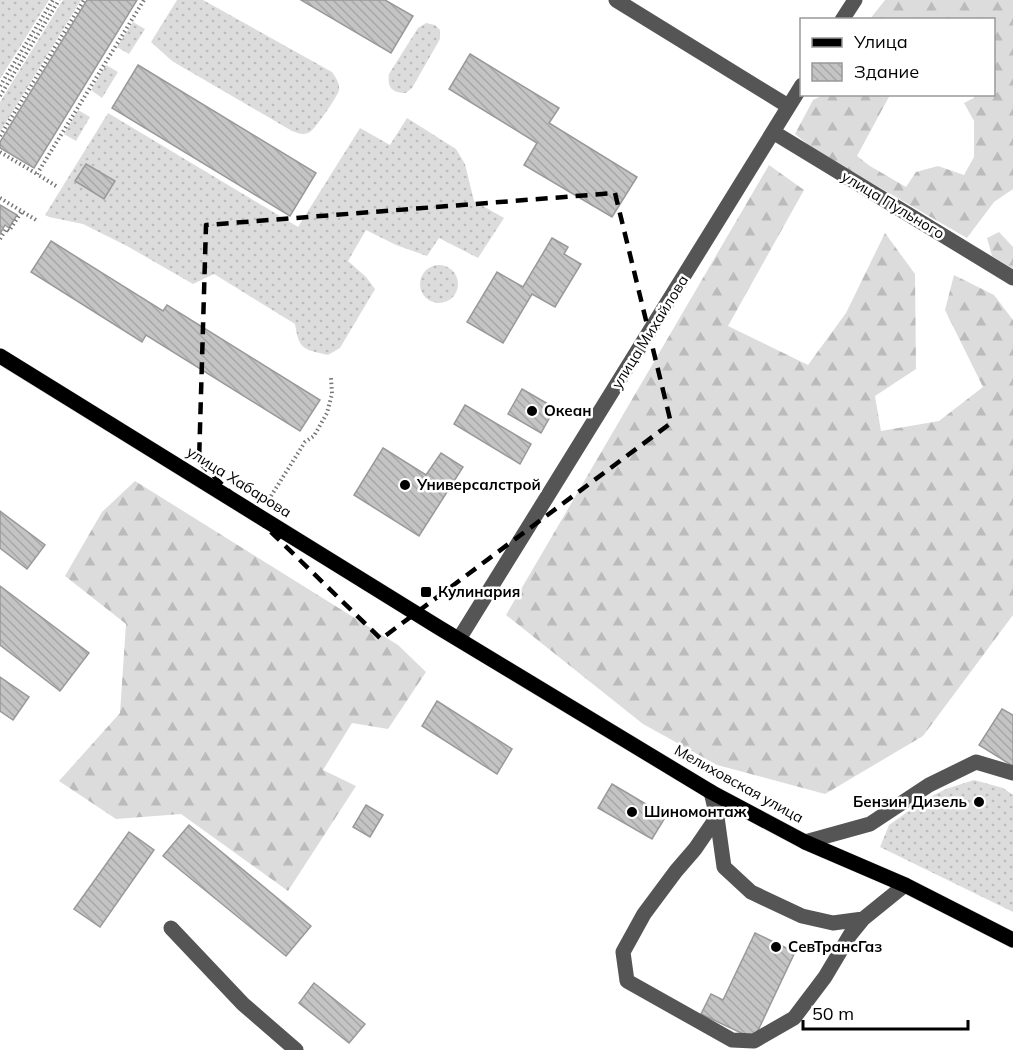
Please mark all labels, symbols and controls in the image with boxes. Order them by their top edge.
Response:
legend [800,18,995,96]
text: Улица [853,30,908,53]
text: Здание [854,60,919,83]
street label: улица Пульного [838,166,948,243]
street label: улица Михайлова [607,271,692,392]
place label: Океан [544,401,592,420]
marker: Океан [525,404,539,418]
street label: улица Хабарова [183,442,295,521]
place label: Универсалстрой [416,475,541,494]
marker: Универсалстрой [398,478,412,492]
place label: Кулинария [438,582,520,601]
marker: Кулинария [419,585,433,599]
street label: Мелиховская улица [671,740,807,827]
place label: Бензин Дизель [853,792,967,811]
marker: Бензин Дизель [972,795,986,809]
place label: Шиномонтаж [644,802,747,821]
marker: Шиномонтаж [625,805,639,819]
place label: СевТрансГаз [788,937,882,956]
marker: СевТрансГаз [769,940,783,954]
scale bar [803,993,968,1031]
text: 50 m [812,1002,854,1025]

